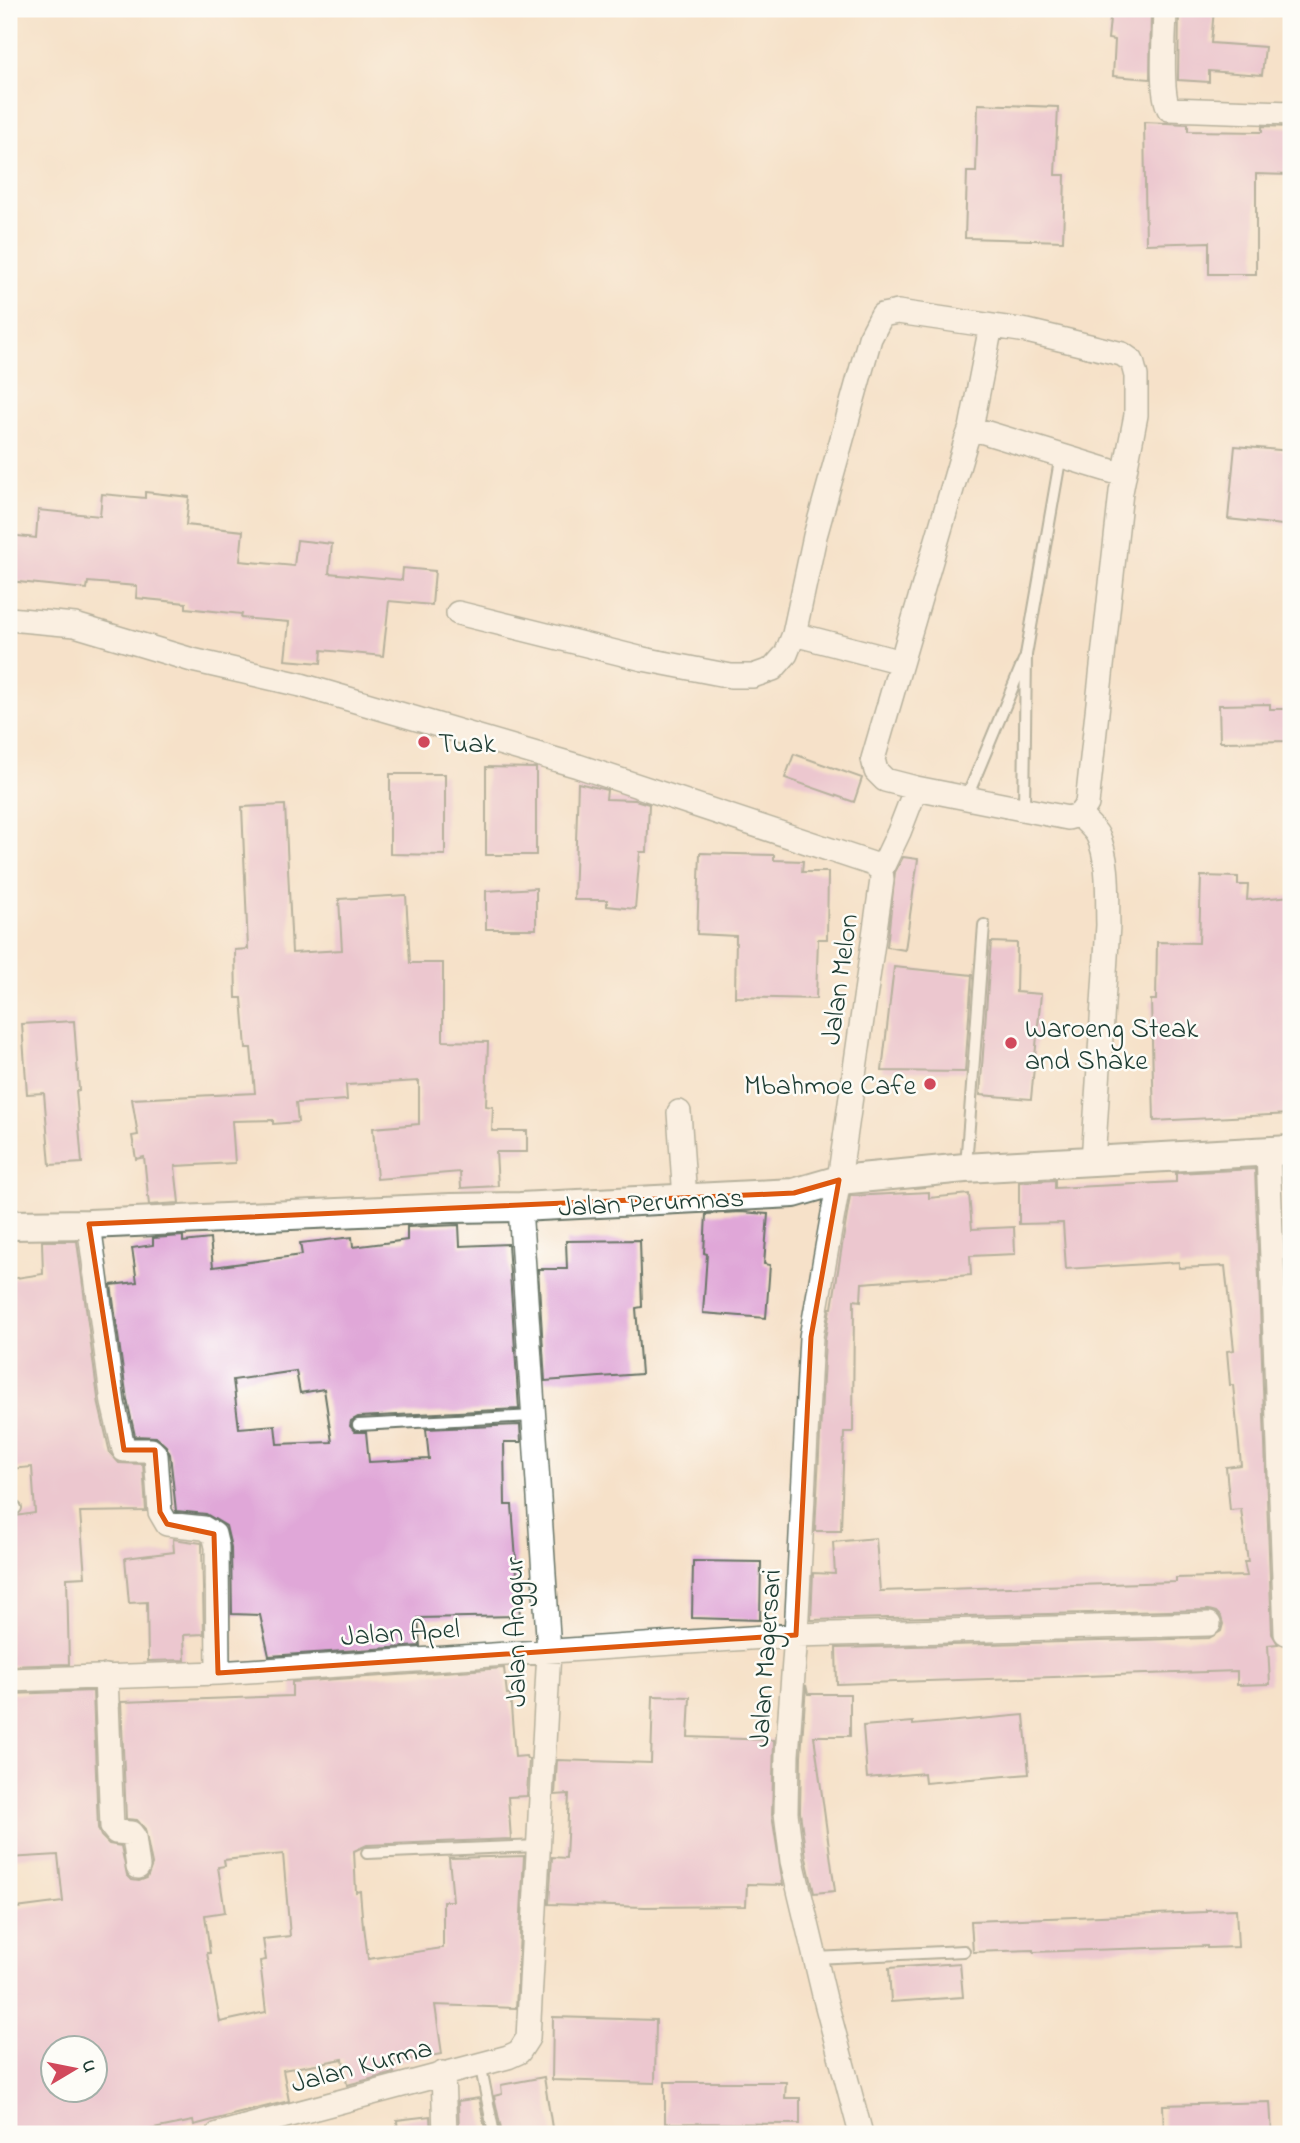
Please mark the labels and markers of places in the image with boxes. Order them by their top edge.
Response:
place label: Tuak [438,725,496,766]
marker: Tuak [416,734,432,750]
place label: Waroeng Steak and Shake [1025,1010,1199,1083]
marker: Waroeng Steak and Shake [1003,1035,1019,1051]
place label: Mbahmoe Cafe [744,1067,916,1108]
marker: Mbahmoe Cafe [922,1076,938,1092]

